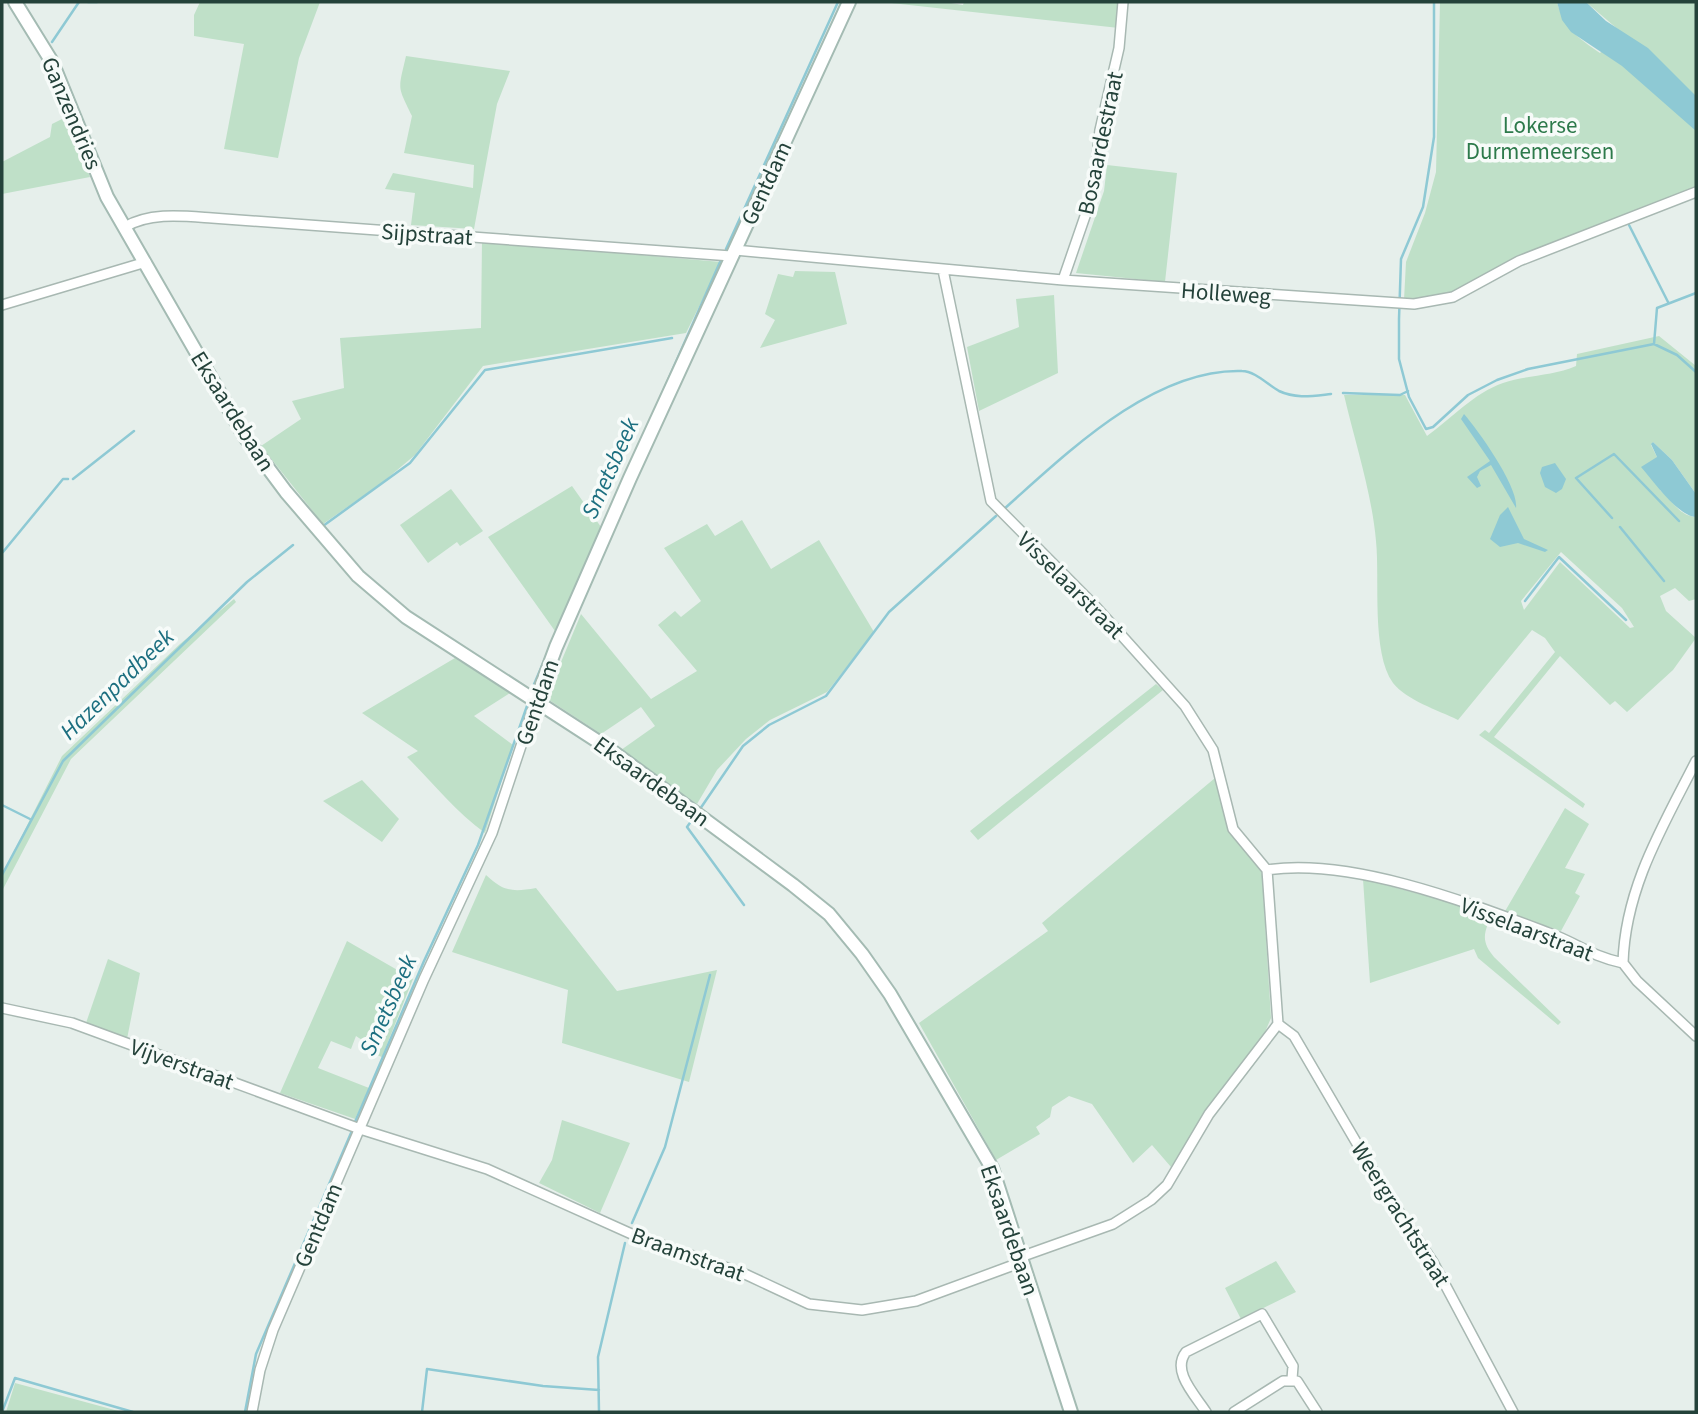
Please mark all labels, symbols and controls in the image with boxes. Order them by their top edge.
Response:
street label: Ganzendries [33,52,110,175]
street label: Bosaardestraat [1069,68,1132,218]
park label: Lokerse Durmemeersen [1466,109,1614,168]
street label: Gentdam [733,136,800,231]
street label: Sijpstraat [380,215,474,254]
street label: Holleweg [1180,274,1272,313]
street label: Eksaardebaan [182,345,283,478]
water label: Smetsbeek [573,412,648,524]
street label: Visselaarstraat [1009,524,1132,647]
water label: Hazenpadbeek [52,620,183,748]
street label: Gentdam [507,655,568,750]
street label: Eksaardebaan [587,728,717,835]
street label: Visselaarstraat [1455,889,1598,970]
water label: Smetsbeek [351,949,426,1061]
street label: Vijverstraat [125,1030,239,1099]
street label: Weergrachtstraat [1343,1136,1458,1293]
street label: Eksaardebaan [972,1160,1047,1300]
street label: Gentdam [286,1178,351,1273]
street label: Braamstraat [627,1219,749,1290]

